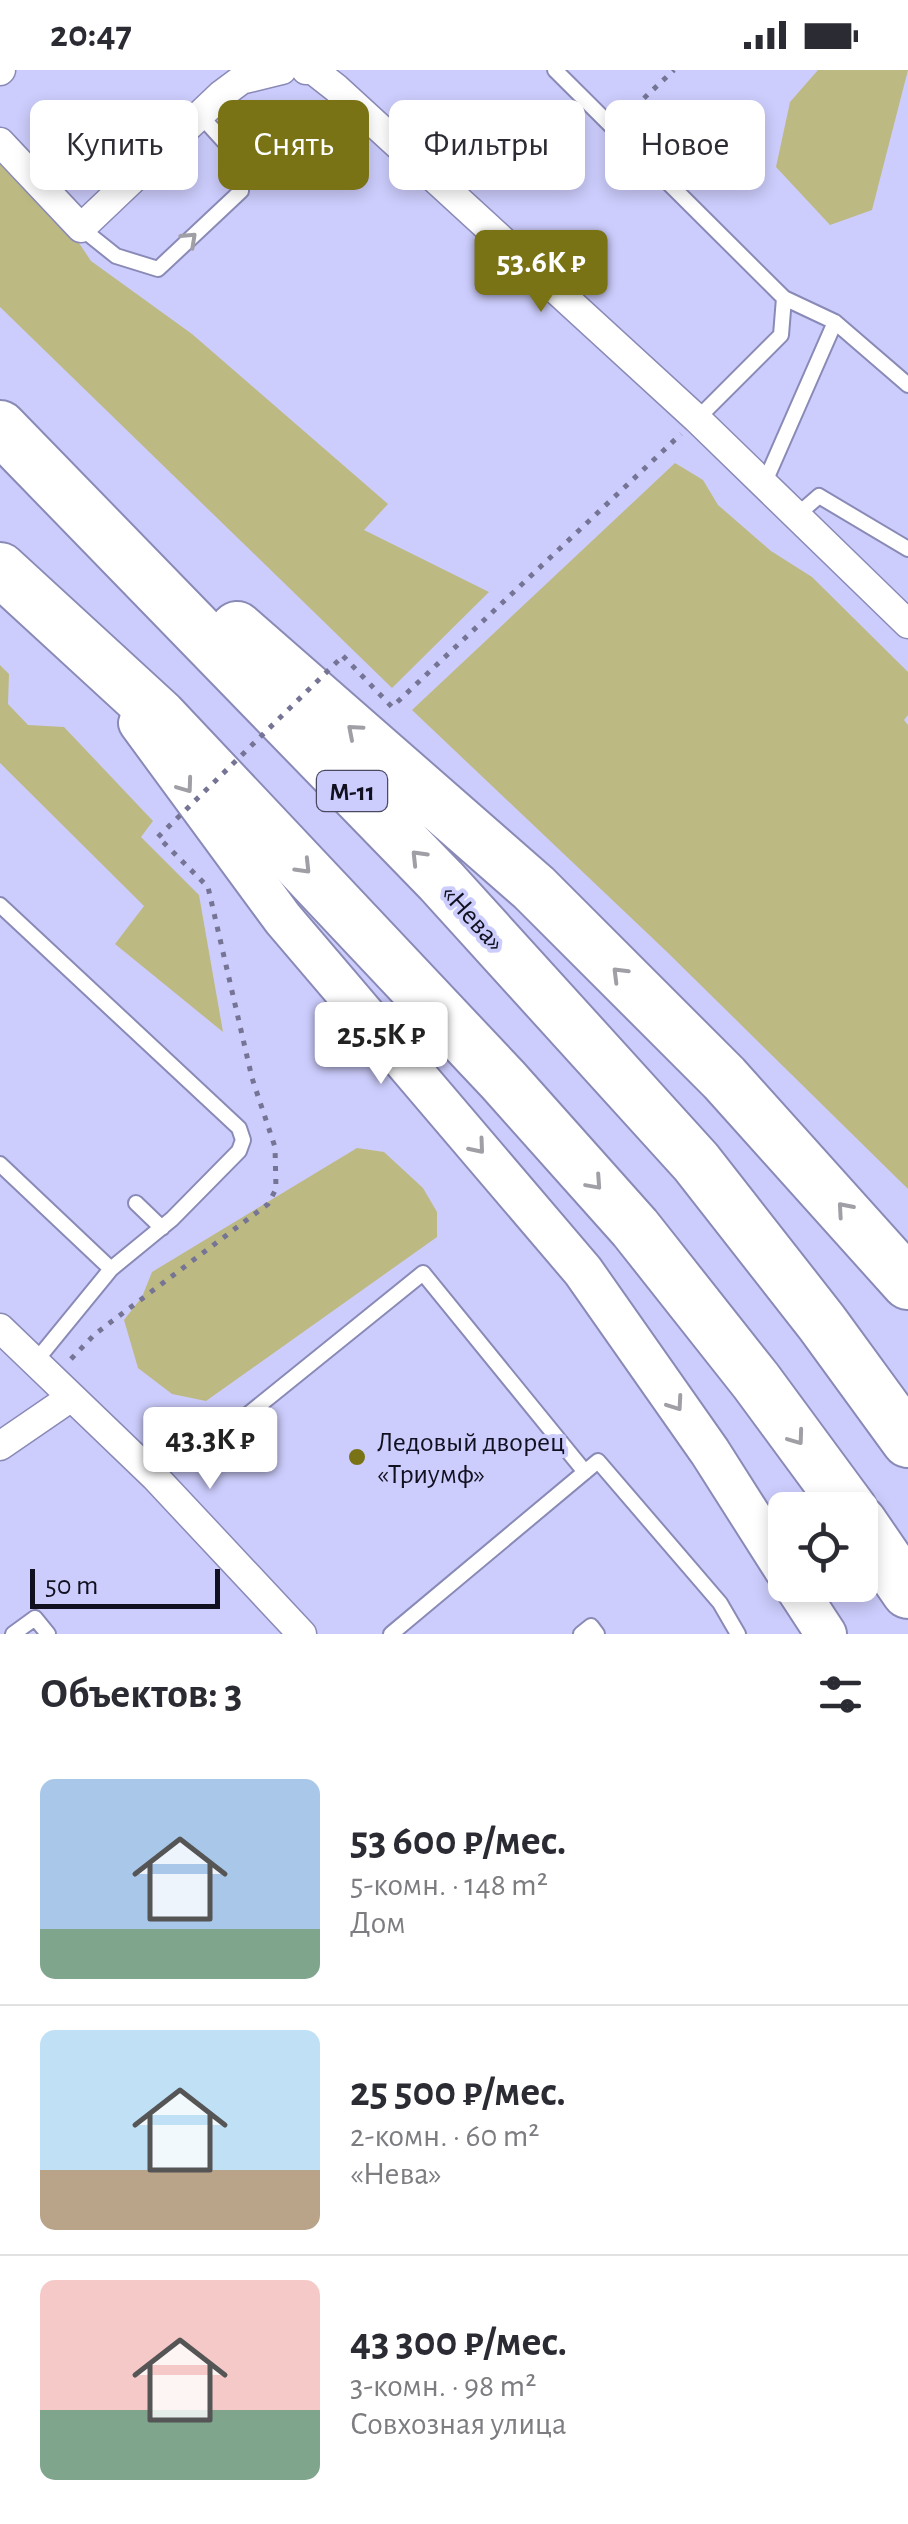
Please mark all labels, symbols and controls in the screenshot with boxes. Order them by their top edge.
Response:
text: 20:47 [50,16,132,54]
chip: Купить [30,100,198,190]
chip: Снять [218,100,369,190]
chip: Фильтры [389,100,585,190]
chip: Новое [605,100,765,190]
pin: 53.6K ₽ [449,230,633,315]
one-way arrow [178,233,196,251]
text: 53.6K ₽ [497,246,585,278]
one-way arrow [348,724,366,742]
road number: М-11 [317,771,387,811]
one-way arrow [174,775,191,793]
one-way arrow [411,851,429,869]
one-way arrow [292,855,310,873]
street label: «Нева» [435,879,510,957]
one-way arrow [613,968,631,986]
pin: 25.5K ₽ [289,1002,473,1087]
text: 25.5K ₽ [337,1018,425,1050]
one-way arrow [466,1136,484,1154]
one-way arrow [583,1171,601,1190]
one-way arrow [837,1203,855,1221]
one-way arrow [664,1393,682,1412]
pin: 43.3K ₽ [118,1407,302,1492]
text: 43.3K ₽ [165,1423,255,1455]
one-way arrow [785,1426,804,1445]
place label: Ледовый дворец «Триумф» [377,1429,565,1489]
marker: Ледовый дворец «Триумф» [346,1446,368,1468]
map controls [768,1492,878,1602]
button: locate [768,1492,878,1602]
scale bar [30,1564,220,1608]
text: 50 m [45,1572,99,1600]
icon: filters [813,1667,868,1722]
text: Объектов: 3 [40,1673,242,1715]
icon: home [120,1819,240,1939]
text: 53 600 ₽/мес. [350,1820,566,1862]
text: 5-комн. · 148 m² [350,1869,548,1901]
text: Дом [350,1907,406,1939]
icon: home [120,2070,240,2190]
text: 25 500 ₽/мес. [350,2071,566,2113]
text: 2-комн. · 60 m² [350,2120,539,2152]
text: «Нева» [350,2158,442,2190]
icon: home [120,2320,240,2440]
text: 43 300 ₽/мес. [350,2321,567,2363]
text: 3-комн. · 98 m² [350,2370,536,2402]
text: Совхозная улица [350,2408,567,2440]

